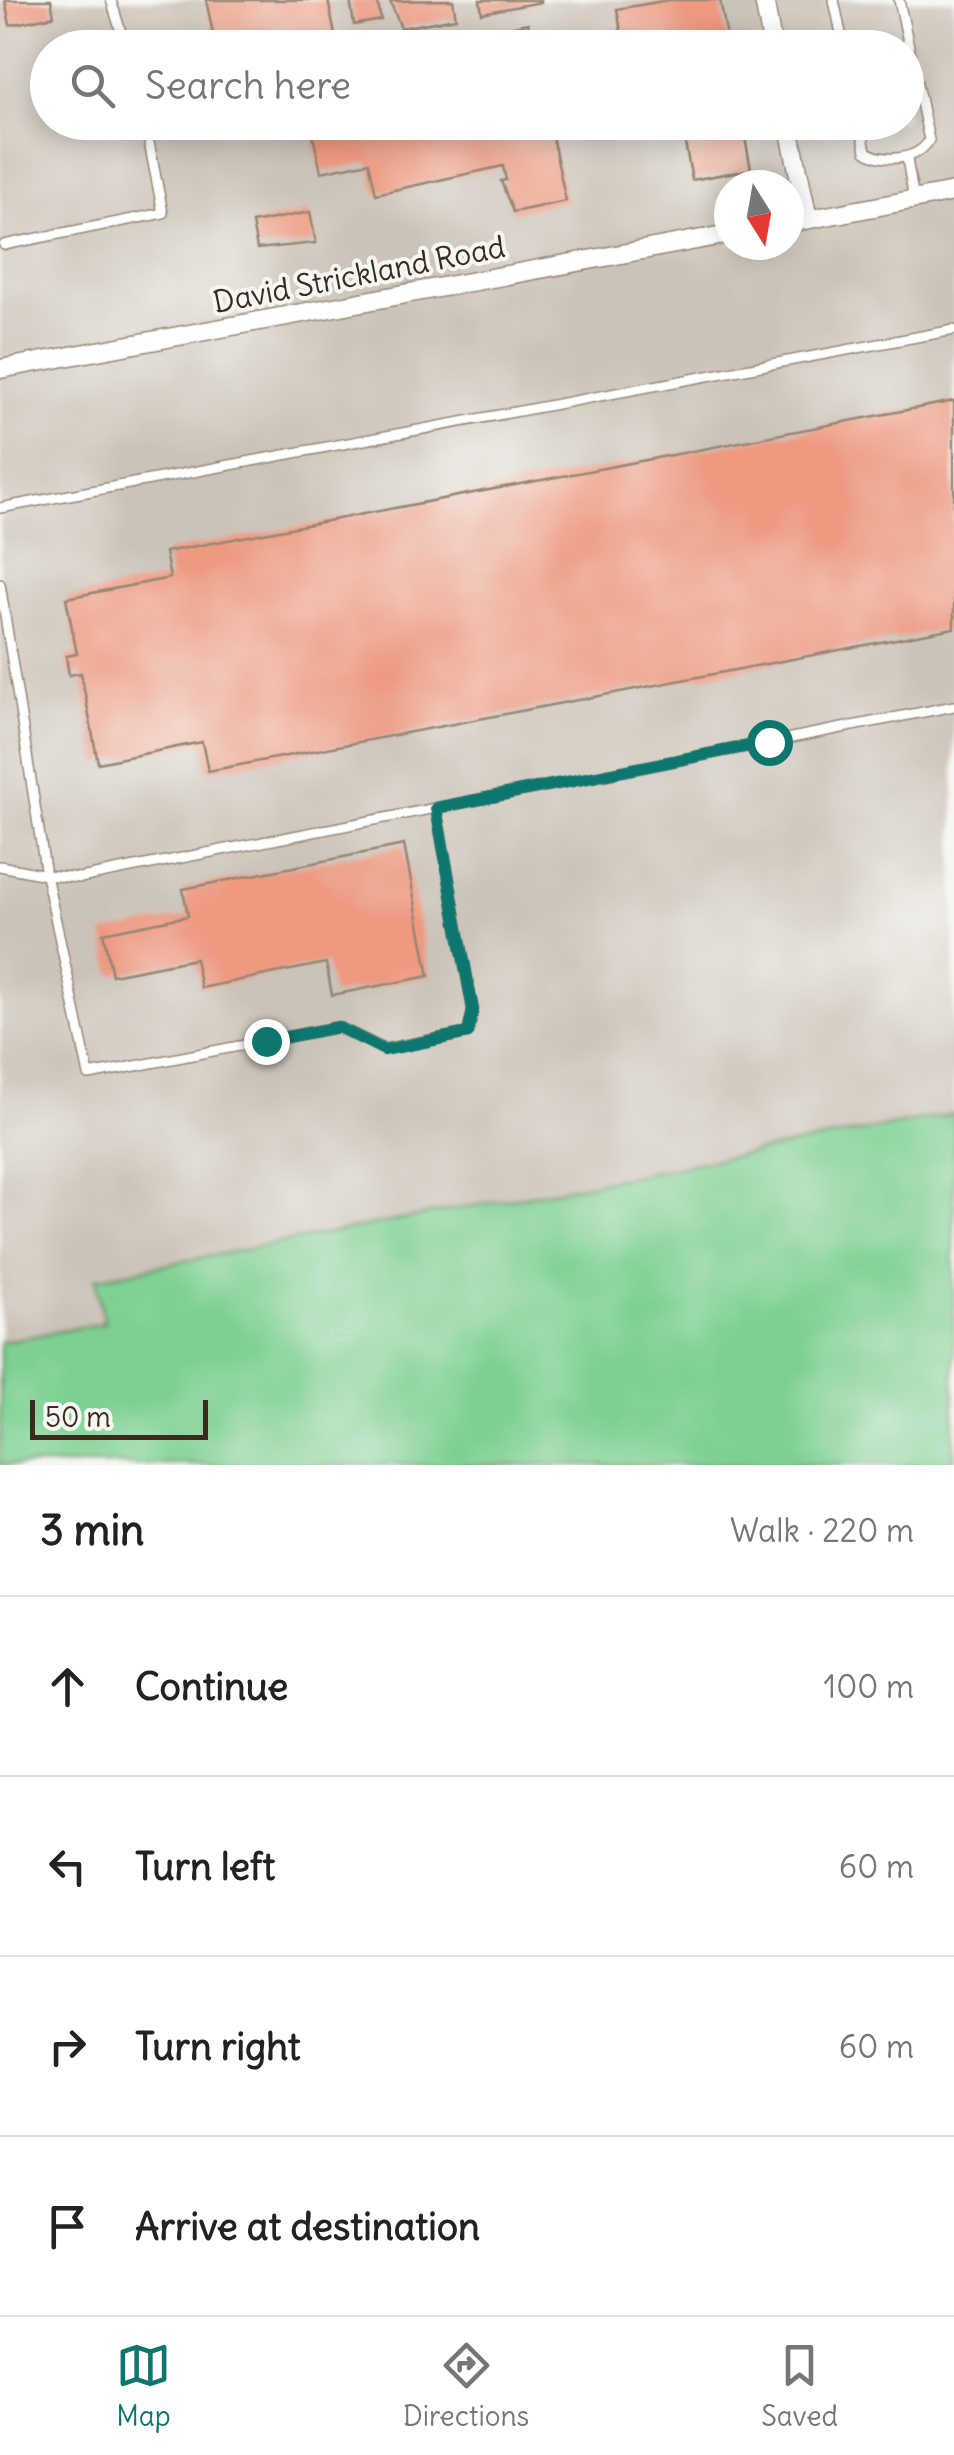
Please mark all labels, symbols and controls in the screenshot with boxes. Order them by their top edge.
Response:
search box [30,30,924,140]
icon: search [65,58,120,113]
text: Search here [145,62,351,109]
north arrow [714,170,804,260]
street label: David Strickland Road [210,227,508,321]
route start [747,720,793,766]
route end [244,1019,290,1065]
scale bar [30,1395,208,1440]
text: 50 m [45,1399,111,1435]
text: 3 min [40,1504,144,1556]
text: Walk · 220 m [730,1510,914,1551]
icon: ahead [40,1659,95,1714]
text: Continue [135,1663,288,1710]
text: 100 m [824,1666,914,1707]
icon: left [40,1839,95,1894]
text: Turn left [135,1843,275,1890]
text: 60 m [839,1846,914,1887]
icon: right [40,2019,95,2074]
text: Turn right [135,2023,301,2070]
text: 60 m [839,2026,914,2067]
icon: arrive [40,2199,95,2254]
text: Arrive at destination [135,2203,480,2250]
tab: Map [116,2338,171,2434]
tab: Directions [403,2338,529,2434]
tab: Saved [761,2338,838,2434]

